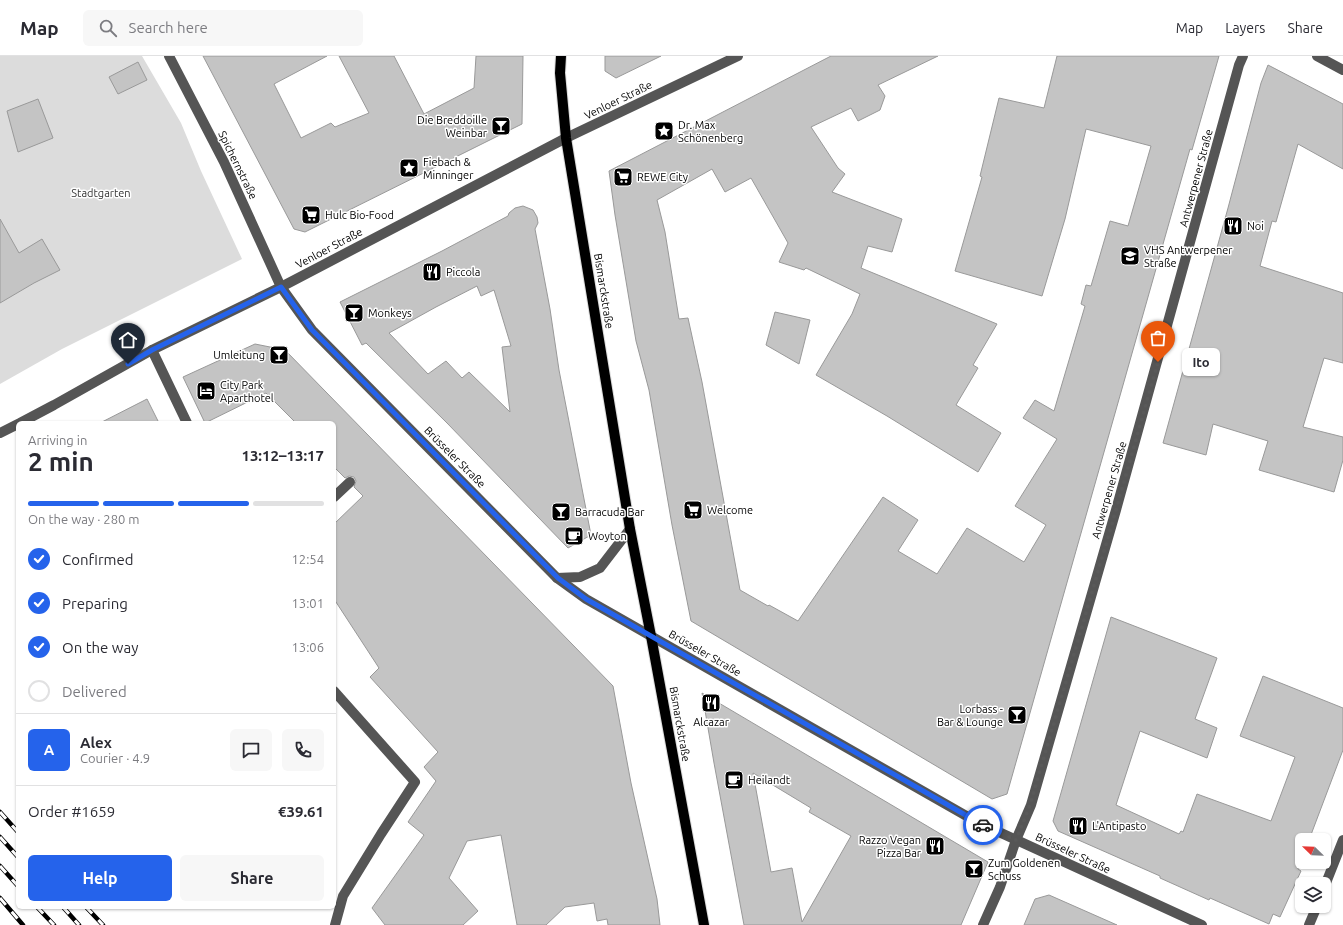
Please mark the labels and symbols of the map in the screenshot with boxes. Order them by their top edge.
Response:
street label: Venloer Straße [582,78,654,122]
place label: Die Breddoille Weinbar [417,114,488,139]
bar icon: Die Breddoille Weinbar [490,115,512,137]
place label: Dr. Max Schönenberg [678,119,743,144]
place icon: Dr. Max Schönenberg [653,120,675,142]
street label: Antwerpener Straße [1177,128,1215,228]
street label: Spichernstraße [216,129,260,201]
place label: Fiebach & Minninger [423,156,474,181]
place icon: Fiebach & Minninger [398,157,420,179]
supermarket icon: REWE City [612,166,634,188]
place label: REWE City [637,171,689,183]
park label: Stadtgarten [71,187,131,199]
supermarket icon: Hulc Bio-Food [300,204,322,226]
place label: Hulc Bio-Food [325,209,394,221]
restaurant icon: Noi [1222,215,1244,237]
place label: Noi [1247,220,1264,232]
street label: Venloer Straße [294,225,364,271]
place label: VHS Antwerpener Straße [1144,244,1233,269]
school or university icon: VHS Antwerpener Straße [1119,245,1141,267]
street label: Bismarckstraße [592,253,616,329]
restaurant icon: Piccola [421,261,443,283]
place label: Piccola [446,266,480,278]
bar icon: Monkeys [343,302,365,324]
place label: Monkeys [368,307,412,319]
pin [1141,321,1175,362]
pin [111,323,145,364]
bar icon: Umleitung [268,344,290,366]
callout: Ito [1182,348,1220,376]
place label: Umleitung [213,349,265,361]
place label: City Park Aparthotel [220,379,274,404]
hotel icon: City Park Aparthotel [195,380,217,402]
street label: Brüsseler Straße [422,424,488,490]
street label: Antwerpener Straße [1089,440,1129,540]
supermarket icon: Welcome [682,499,704,521]
bar icon: Barracuda Bar [550,501,572,523]
place label: Welcome [707,504,753,516]
place label: Barracuda Bar [575,506,645,518]
cafe icon: Woyton [563,525,585,547]
place label: Woyton [588,530,627,542]
street label: Brüsseler Straße [667,627,743,679]
street label: Bismarckstraße [667,686,693,762]
restaurant icon: Alcazar [700,692,722,714]
place label: Lorbass - Bar & Lounge [937,703,1003,728]
bar icon: Lorbass - Bar & Lounge [1006,704,1028,726]
place label: Alcazar [693,716,730,728]
cafe icon: Heilandt [723,769,745,791]
place label: Heilandt [748,774,791,786]
courier [963,805,1003,845]
restaurant icon: L'Antipasto [1067,815,1089,837]
place label: L'Antipasto [1092,820,1146,832]
street label: Brüsseler Straße [1034,830,1112,876]
north arrow [1295,833,1331,869]
place label: Razzo Vegan Pizza Bar [859,834,922,859]
restaurant icon: Razzo Vegan Pizza Bar [924,835,946,857]
place label: Zum Goldenen Schuss [988,857,1060,882]
bar icon: Zum Goldenen Schuss [963,858,985,880]

